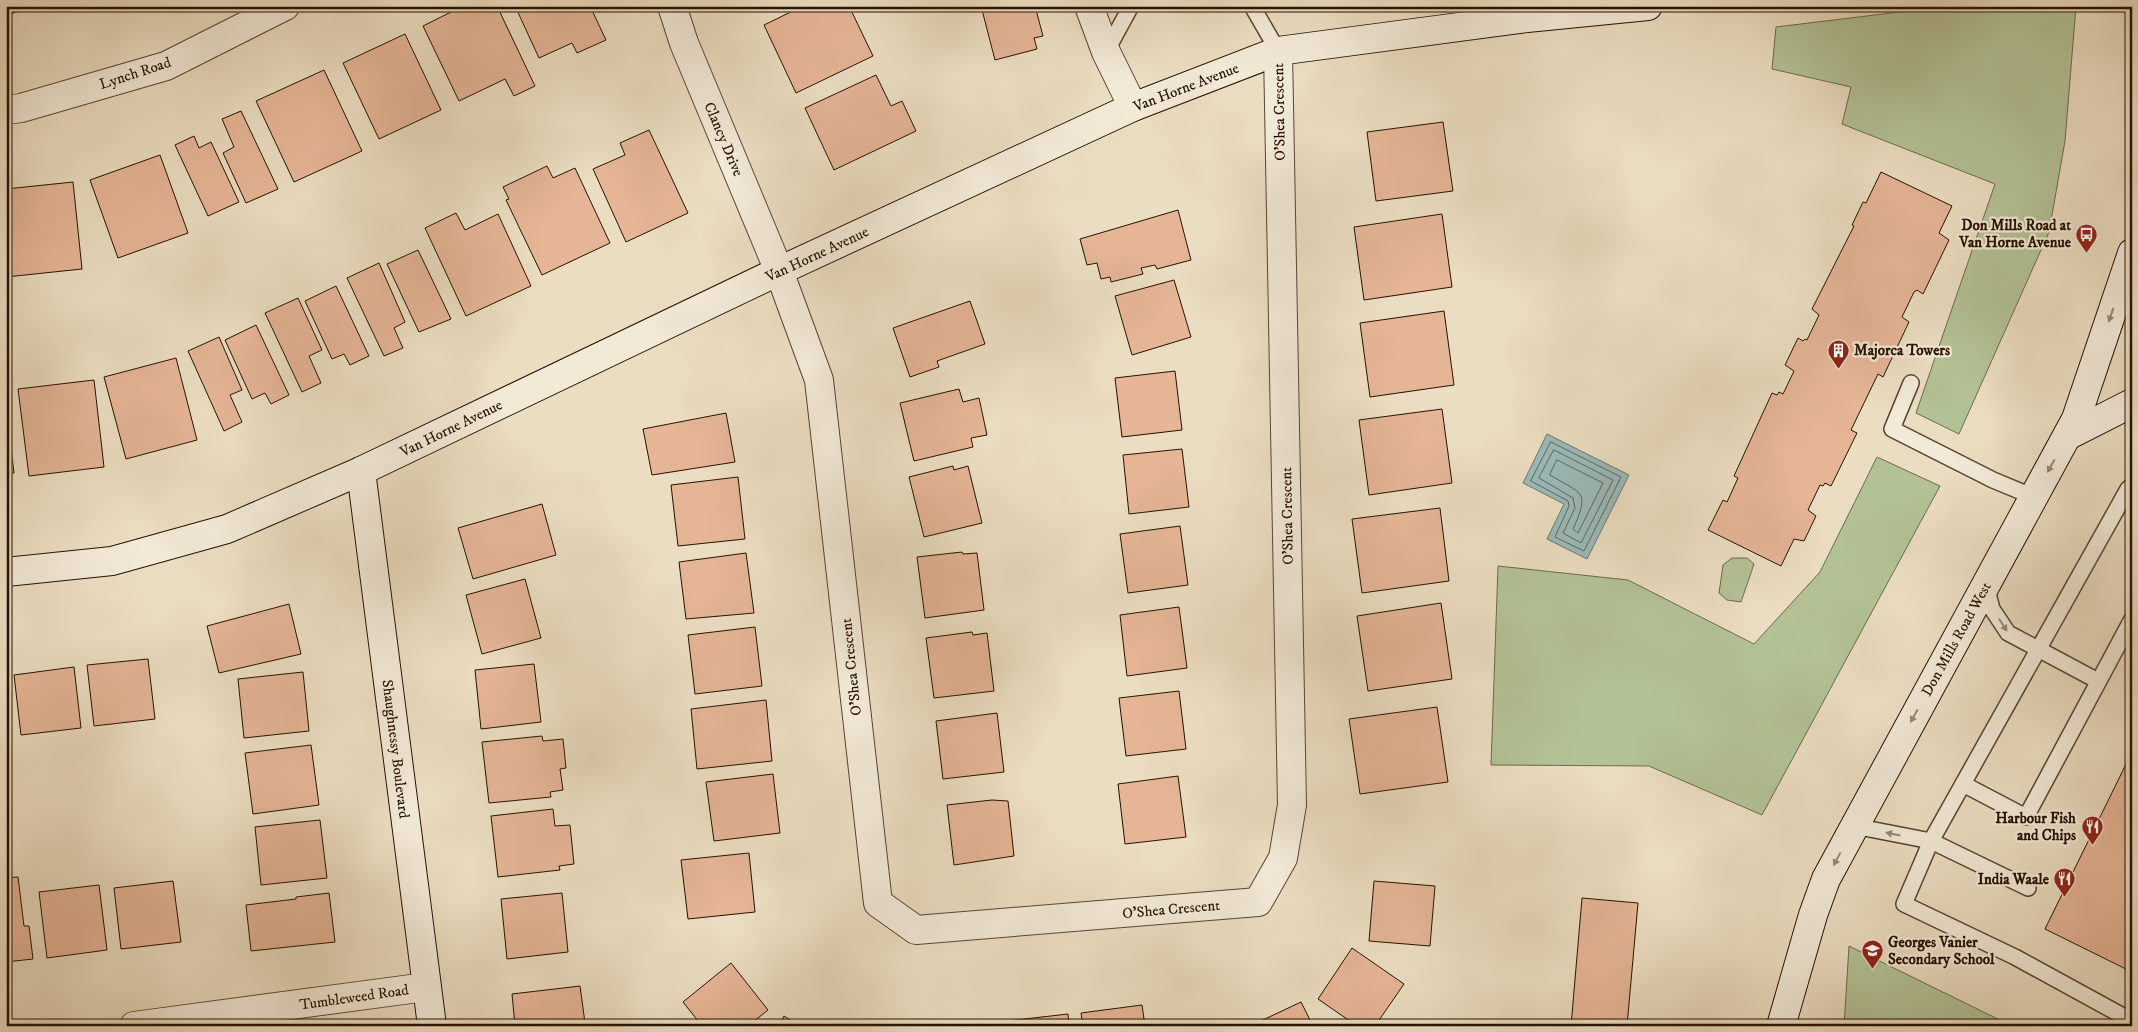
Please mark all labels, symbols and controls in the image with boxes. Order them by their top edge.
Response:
street label: Lynch Road [97,53,174,94]
street label: Van Horne Avenue [1130,59,1242,117]
street label: O'Shea Crescent [1269,63,1290,161]
street label: Clancy Drive [699,99,748,179]
place label: Don Mills Road at Van Horne Avenue [1958,216,2072,252]
street label: Van Horne Avenue [762,222,872,287]
bus stop icon: Don Mills Road at Van Horne Avenue [2075,222,2099,253]
one-way arrow [2106,308,2114,323]
building icon: Majorca Towers [1826,338,1850,369]
place label: Majorca Towers [1854,341,1950,360]
street label: Van Horne Avenue [396,395,506,462]
one-way arrow [2046,459,2055,472]
street label: O'Shea Crescent [1277,467,1298,565]
street label: Don Mills Road West [1917,579,1996,700]
street label: O'Shea Crescent [837,617,866,717]
one-way arrow [1998,618,2008,632]
street label: Shaughnessy Boulevard [378,679,413,820]
one-way arrow [1910,709,1918,723]
place label: Harbour Fish and Chips [1995,809,2076,845]
restaurant icon: Harbour Fish and Chips [2080,815,2104,846]
one-way arrow [1885,830,1900,838]
one-way arrow [1833,852,1841,866]
restaurant icon: India Waale [2053,867,2077,898]
place label: India Waale [1978,870,2050,889]
street label: O'Shea Crescent [1121,896,1221,923]
place label: Georges Vanier Secondary School [1888,933,1995,969]
school or university icon: Georges Vanier Secondary School [1860,939,1884,970]
street label: Tumbleweed Road [298,980,410,1015]

